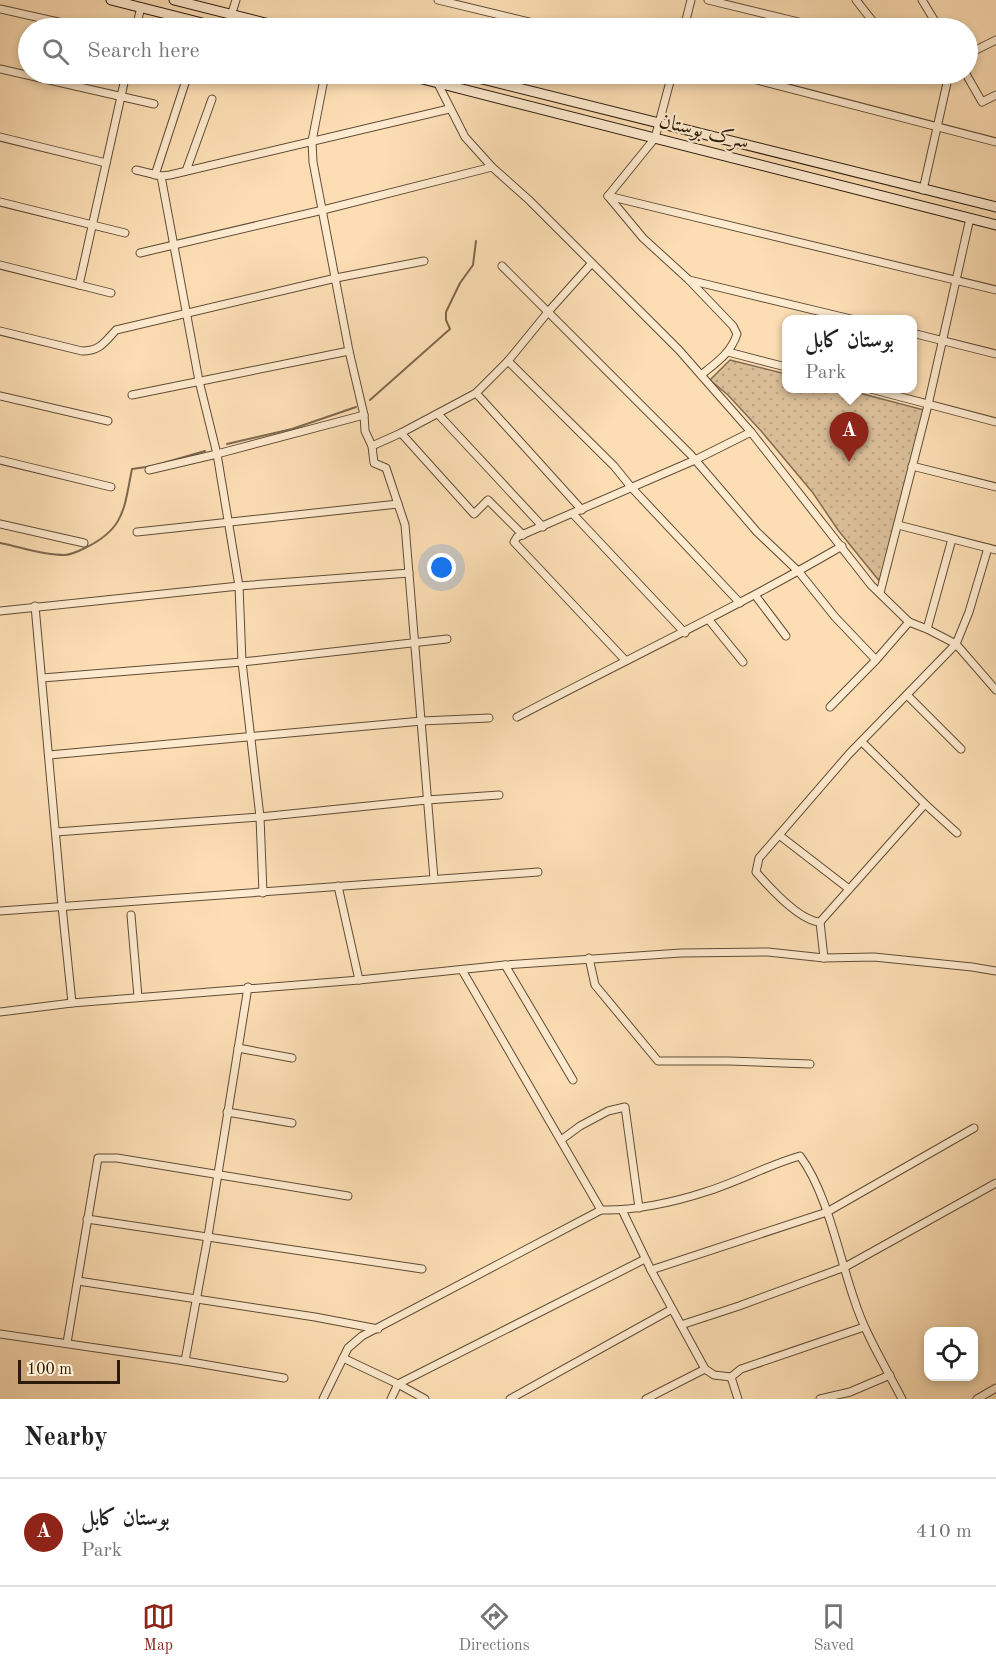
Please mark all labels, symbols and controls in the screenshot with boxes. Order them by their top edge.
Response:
search box [18,18,978,84]
icon: search [39,35,72,68]
text: Search here [87,40,200,62]
street label: سرک بوستان [656,110,751,155]
popup [782,315,917,393]
text: بوستان کابل [805,330,894,352]
text: Park [805,363,846,383]
pin: A [830,412,868,462]
your location [427,553,456,582]
map controls [924,1327,978,1381]
button: locate [924,1327,978,1381]
scale bar [18,1357,120,1384]
text: 100 m [27,1362,72,1378]
text: Nearby [24,1425,108,1451]
text: بوستان کابل [81,1508,170,1530]
text: A [36,1522,51,1542]
text: 410 m [916,1522,972,1542]
text: Park [81,1541,122,1561]
tab: Map [142,1600,175,1656]
tab: Directions [459,1600,530,1656]
tab: Saved [813,1600,854,1656]

